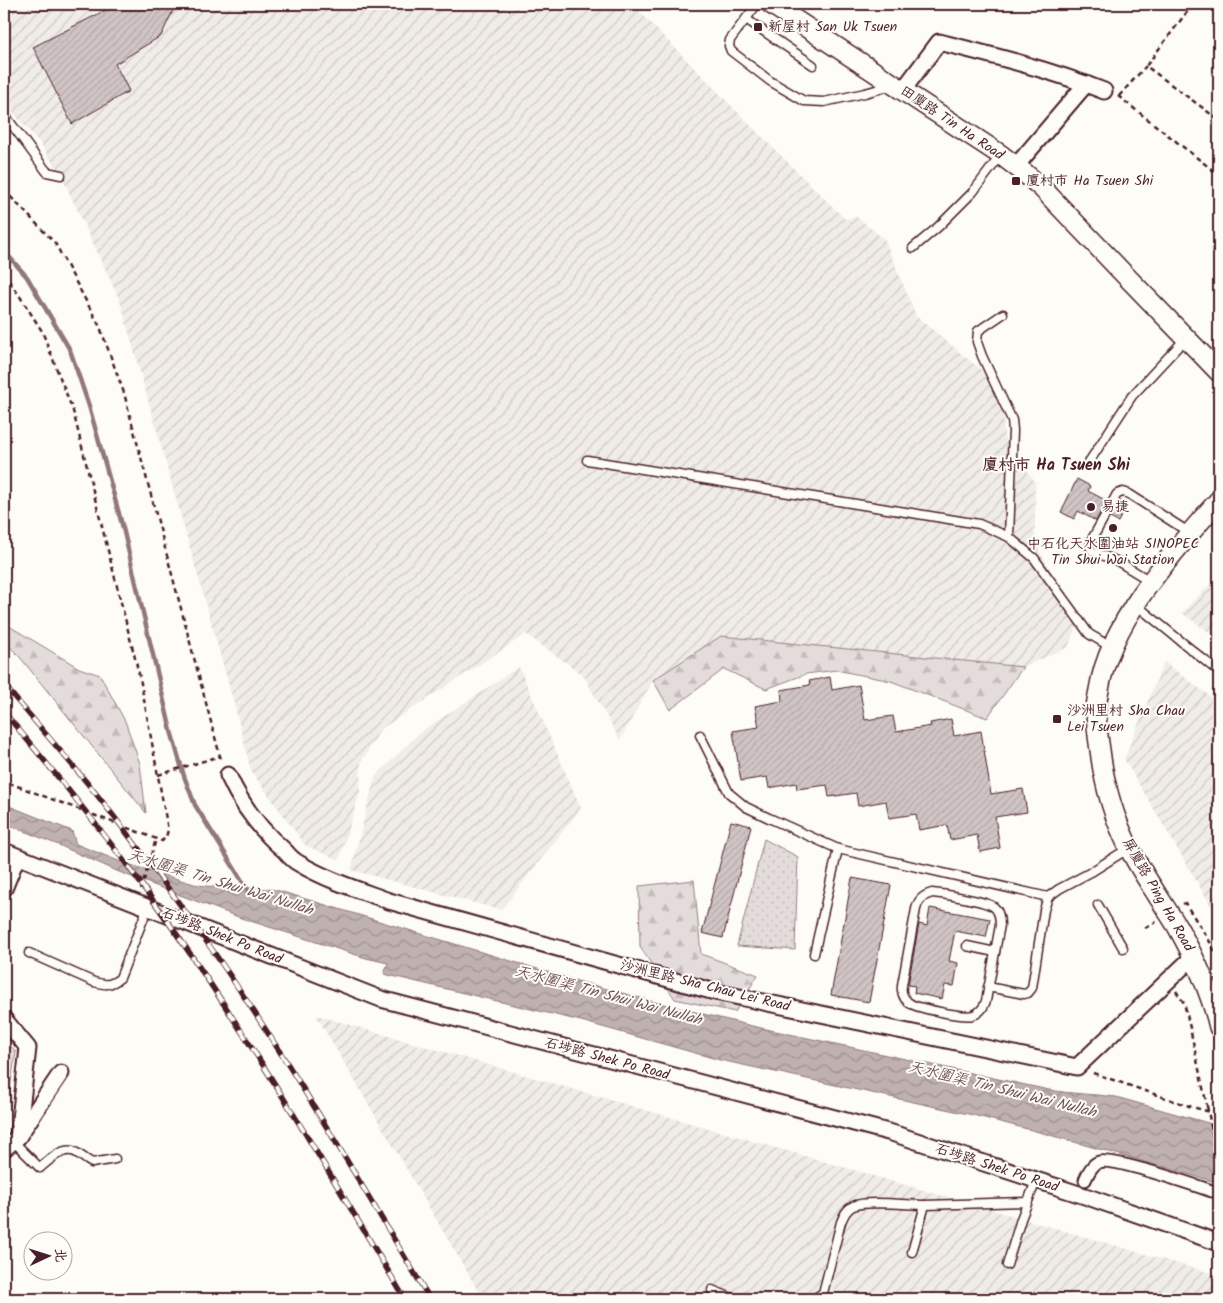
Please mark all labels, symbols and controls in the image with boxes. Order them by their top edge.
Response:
place label: 新屋村 San Uk Tsuen [768,16,897,38]
marker: 新屋村 San Uk Tsuen [752,21,764,33]
street label: 田廈路 Tin Ha Road [896,80,1009,167]
place label: 廈村市 Ha Tsuen Shi [1026,170,1154,192]
marker: 廈村市 Ha Tsuen Shi [1010,175,1022,187]
district label: 廈村市 Ha Tsuen Shi [982,453,1131,478]
place label: 易捷 [1101,496,1129,518]
marker: 易捷 [1085,501,1097,513]
marker: 中石化天水圍油站 SINOPEC Tin Shui Wai Station [1107,522,1119,534]
place label: 中石化天水圍油站 SINOPEC Tin Shui Wai Station [1027,533,1199,571]
place label: 沙洲里村 Sha Chau Lei Tsuen [1067,700,1185,738]
marker: 沙洲里村 Sha Chau Lei Tsuen [1051,713,1063,725]
street label: 屏廈路 Ping Ha Road [1116,834,1200,957]
water label: 天水圍渠 Tin Shui Wai Nullah [124,843,317,923]
street label: 石埗路 Shek Po Road [158,902,287,971]
street label: 沙洲里路 Sha Chau Lei Road [618,954,793,1018]
water label: 天水圍渠 Tin Shui Wai Nullah [512,959,706,1033]
street label: 石埗路 Shek Po Road [542,1032,673,1087]
water label: 天水圍渠 Tin Shui Wai Nullah [906,1055,1100,1125]
street label: 石埗路 Shek Po Road [932,1138,1063,1199]
north arrow [22,1230,72,1280]
text: 北 [49,1247,71,1263]

